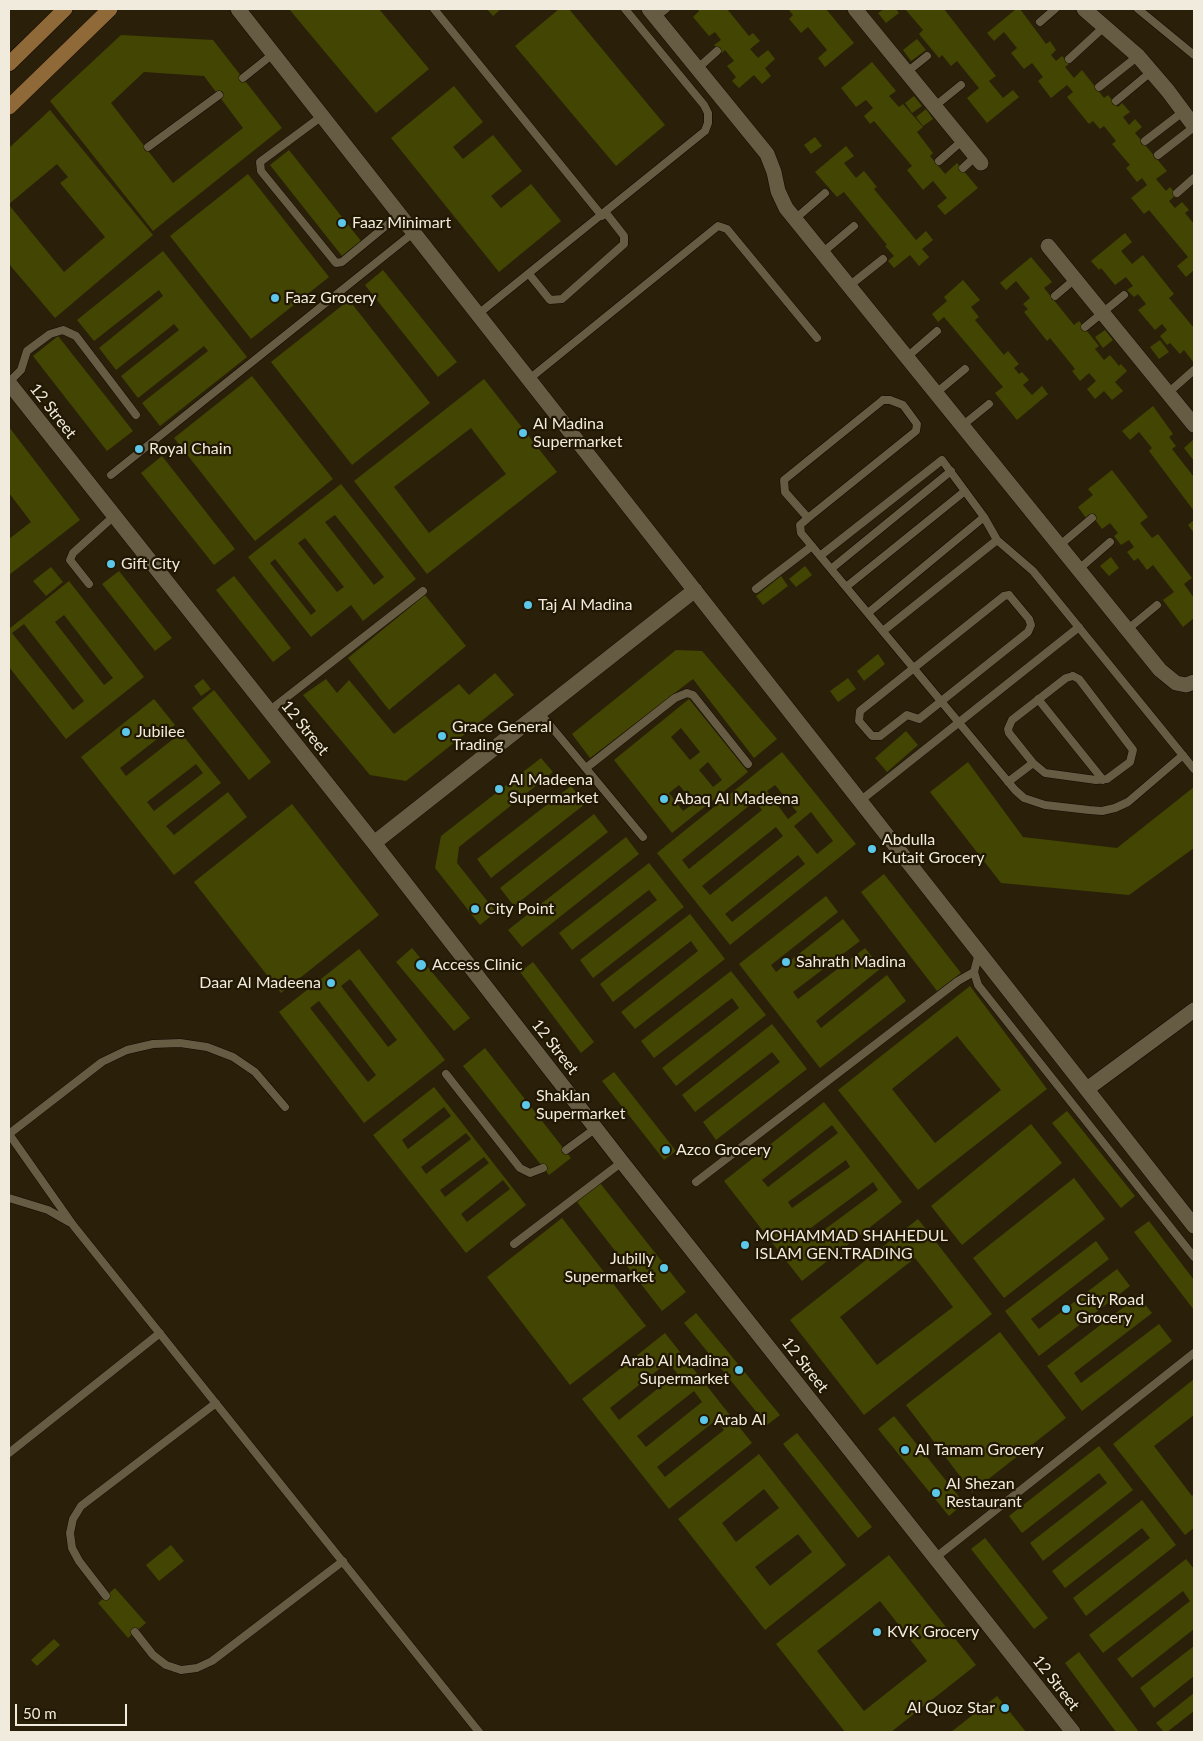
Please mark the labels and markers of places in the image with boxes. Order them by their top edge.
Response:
place label: Faaz Minimart [352,213,451,233]
marker: Faaz Minimart [336,217,348,229]
place label: Faaz Grocery [285,288,376,308]
marker: Faaz Grocery [269,292,281,304]
place label: Al Madina Supermarket [533,414,622,452]
marker: Al Madina Supermarket [517,427,529,439]
place label: Royal Chain [149,439,232,459]
marker: Royal Chain [133,443,145,455]
place label: Gift City [121,554,180,574]
marker: Gift City [105,558,117,570]
place label: Taj Al Madina [538,595,632,615]
marker: Taj Al Madina [522,599,534,611]
place label: Grace General Trading [452,717,552,755]
place label: Jubilee [136,722,185,742]
marker: Jubilee [120,726,132,738]
marker: Grace General Trading [436,730,448,742]
place label: Al Madeena Supermarket [509,770,598,808]
marker: Al Madeena Supermarket [493,783,505,795]
place label: Abaq Al Madeena [674,789,799,809]
marker: Abaq Al Madeena [658,793,670,805]
place label: Abdulla Kutait Grocery [882,830,985,868]
marker: Abdulla Kutait Grocery [866,843,878,855]
place label: City Point [485,899,554,919]
marker: City Point [469,903,481,915]
place label: Sahrath Madina [796,952,906,972]
place label: Access Clinic [432,955,523,975]
marker: Sahrath Madina [780,956,792,968]
marker: Access Clinic [414,958,428,972]
place label: Daar Al Madeena [199,973,321,993]
marker: Daar Al Madeena [325,977,337,989]
place label: Shaklan Supermarket [536,1086,625,1124]
marker: Shaklan Supermarket [520,1099,532,1111]
place label: Azco Grocery [676,1140,771,1160]
marker: Azco Grocery [660,1144,672,1156]
place label: MOHAMMAD SHAHEDUL ISLAM GEN.TRADING [755,1226,948,1264]
marker: MOHAMMAD SHAHEDUL ISLAM GEN.TRADING [739,1239,751,1251]
place label: Jubilly Supermarket [565,1249,654,1287]
marker: Jubilly Supermarket [658,1262,670,1274]
place label: City Road Grocery [1076,1290,1144,1328]
marker: City Road Grocery [1060,1303,1072,1315]
place label: Arab Al Madina Supermarket [621,1351,729,1389]
marker: Arab Al Madina Supermarket [733,1364,745,1376]
place label: Arab Al [714,1410,766,1430]
marker: Arab Al [698,1414,710,1426]
place label: Al Tamam Grocery [915,1440,1044,1460]
marker: Al Tamam Grocery [899,1444,911,1456]
place label: Al Shezan Restaurant [946,1474,1022,1512]
marker: Al Shezan Restaurant [930,1487,942,1499]
place label: KVK Grocery [887,1622,979,1642]
marker: KVK Grocery [871,1626,883,1638]
place label: Al Quoz Star [907,1698,995,1718]
marker: Al Quoz Star [999,1702,1011,1714]

